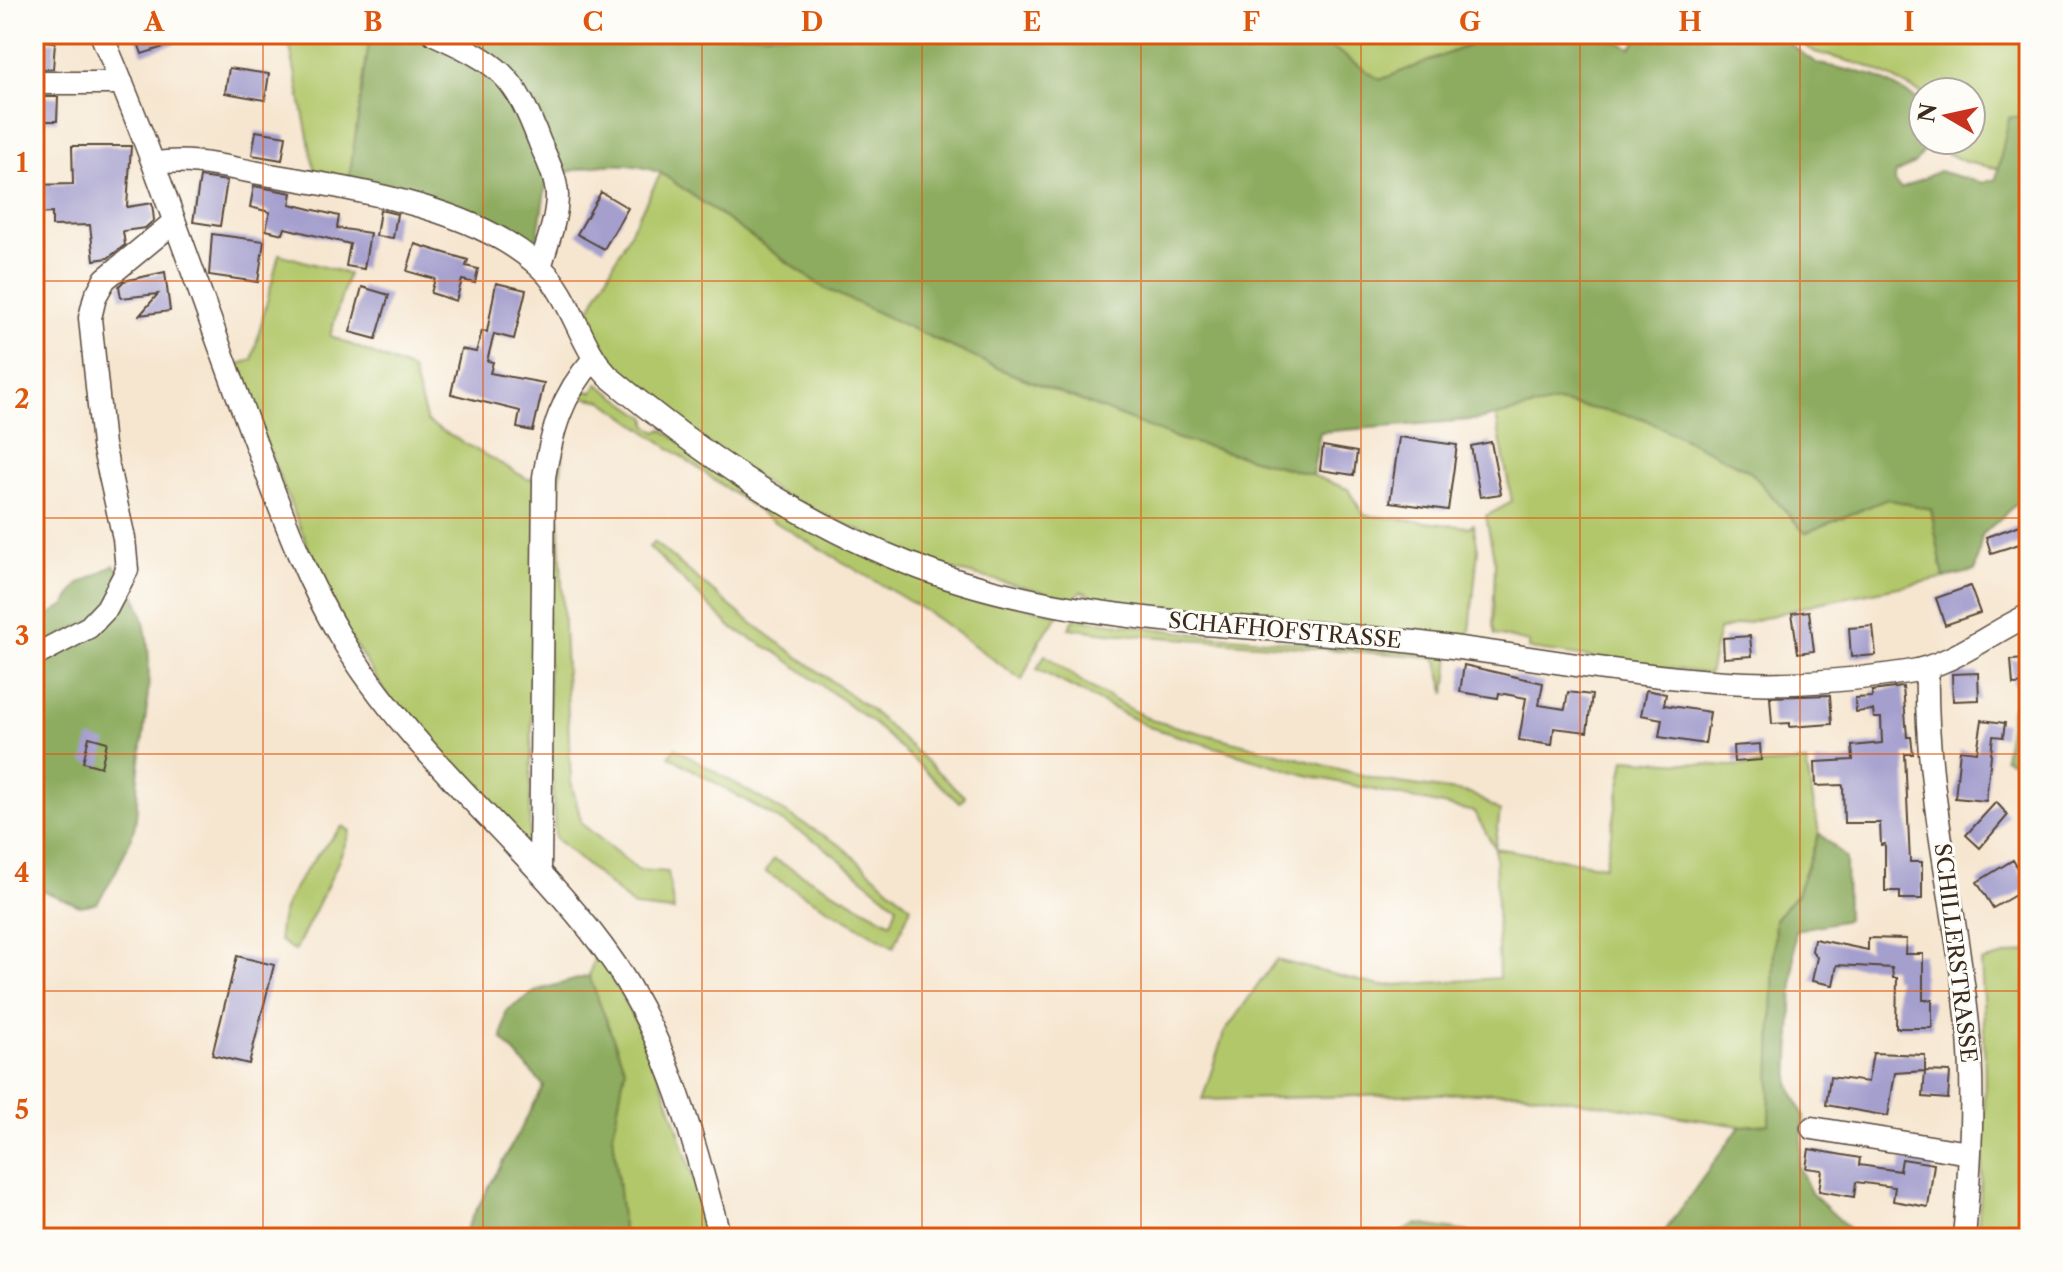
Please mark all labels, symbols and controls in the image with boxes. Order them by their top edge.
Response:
text: A [143,6,165,38]
text: B [363,6,383,38]
text: C [583,6,603,38]
text: D [801,6,823,38]
text: E [1023,6,1041,38]
text: F [1242,6,1260,38]
text: G [1459,6,1481,38]
text: H [1678,6,1702,38]
text: I [1904,6,1914,38]
north arrow [1907,76,1987,156]
text: N [1913,101,1943,125]
text: 1 [16,147,28,179]
text: 2 [14,383,30,415]
street label: SCHAFHOFSTRASSE [1167,607,1403,654]
text: 3 [15,620,29,652]
street label: SCHILLERSTRASSE [1929,842,1982,1064]
text: 4 [14,857,30,889]
text: 5 [15,1094,29,1126]

